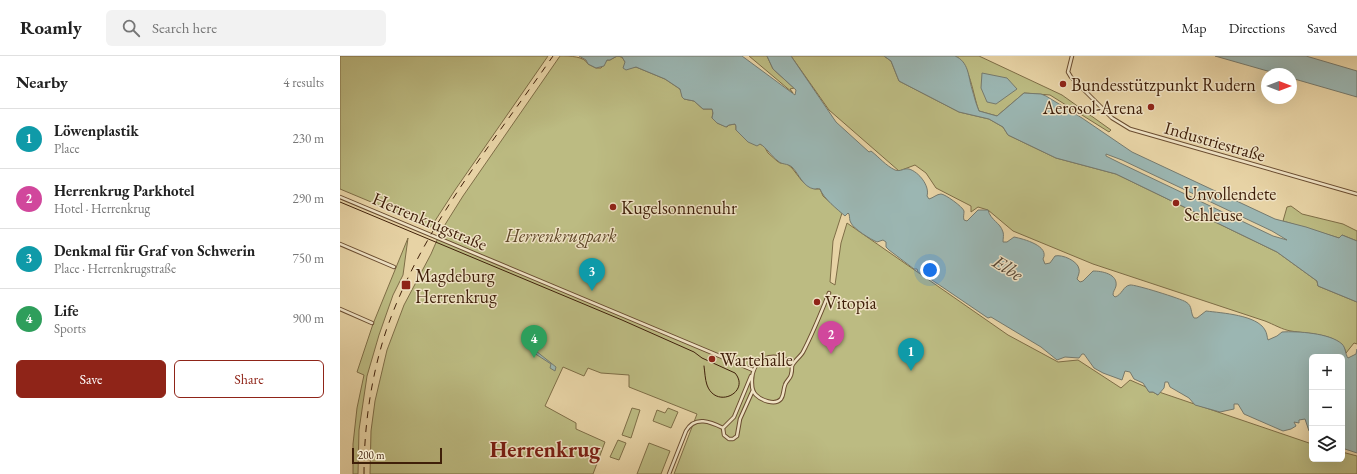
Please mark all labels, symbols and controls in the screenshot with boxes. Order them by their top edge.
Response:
search box [106,10,386,46]
text: Roamly [20,15,82,40]
icon: search [120,17,142,39]
text: Search here [152,18,217,37]
text: Map [1181,19,1207,37]
text: Directions [1229,19,1285,37]
text: Saved [1307,19,1337,37]
north arrow [1261,68,1297,104]
text: Nearby [16,71,68,93]
place label: Bundesstützpunkt Rudern [1071,73,1256,96]
text: 4 results [283,74,324,91]
marker: Bundesstützpunkt Rudern [1058,79,1068,89]
place label: Aerosol-Arena [1042,96,1144,119]
marker: Aerosol-Arena [1146,102,1156,112]
street label: Industriestraße [1162,116,1268,166]
text: Löwenplastik [54,121,139,140]
text: 1 [26,130,32,147]
text: 230 m [293,130,324,147]
text: Place [54,140,80,157]
text: Herrenkrug Parkhotel [54,181,195,200]
place label: Unvollendete Schleuse [1184,182,1276,226]
street label: Herrenkrugstraße [369,186,491,256]
text: 2 [26,190,32,207]
text: 290 m [293,190,324,207]
place label: Kugelsonnenuhr [621,196,737,219]
marker: Unvollendete Schleuse [1171,198,1181,208]
text: Hotel · Herrenkrug [54,200,150,217]
marker: Kugelsonnenuhr [608,202,618,212]
park label: Herrenkrugpark [504,224,617,248]
text: Denkmal für Graf von Schwerin [54,241,255,260]
water label: Elbe [987,249,1028,287]
text: 3 [26,250,32,267]
text: 750 m [293,250,324,267]
pin: 3 [579,258,605,291]
text: Place · Herrenkrugstraße [54,260,176,277]
your location [920,260,940,280]
place label: Magdeburg Herrenkrug [415,264,497,308]
marker: Magdeburg Herrenkrug [400,279,412,291]
place label: Vitopia [825,291,877,314]
marker: Vitopia [812,297,822,307]
text: Life [54,301,79,320]
text: 4 [26,310,32,327]
text: 900 m [293,310,324,327]
text: Sports [54,320,86,337]
pin: 2 [818,321,844,354]
pin: 4 [521,325,547,358]
pin: 1 [898,338,924,371]
place label: Wartehalle [720,348,793,371]
marker: Wartehalle [707,354,717,364]
map controls [1309,354,1345,462]
button: + [1309,354,1345,390]
button: Save [16,360,166,398]
button: Share [174,360,324,398]
button: − [1309,390,1345,426]
button: layers [1309,426,1345,462]
district label: Herrenkrug [490,435,601,464]
scale bar [352,446,442,465]
text: 200 m [358,448,385,462]

